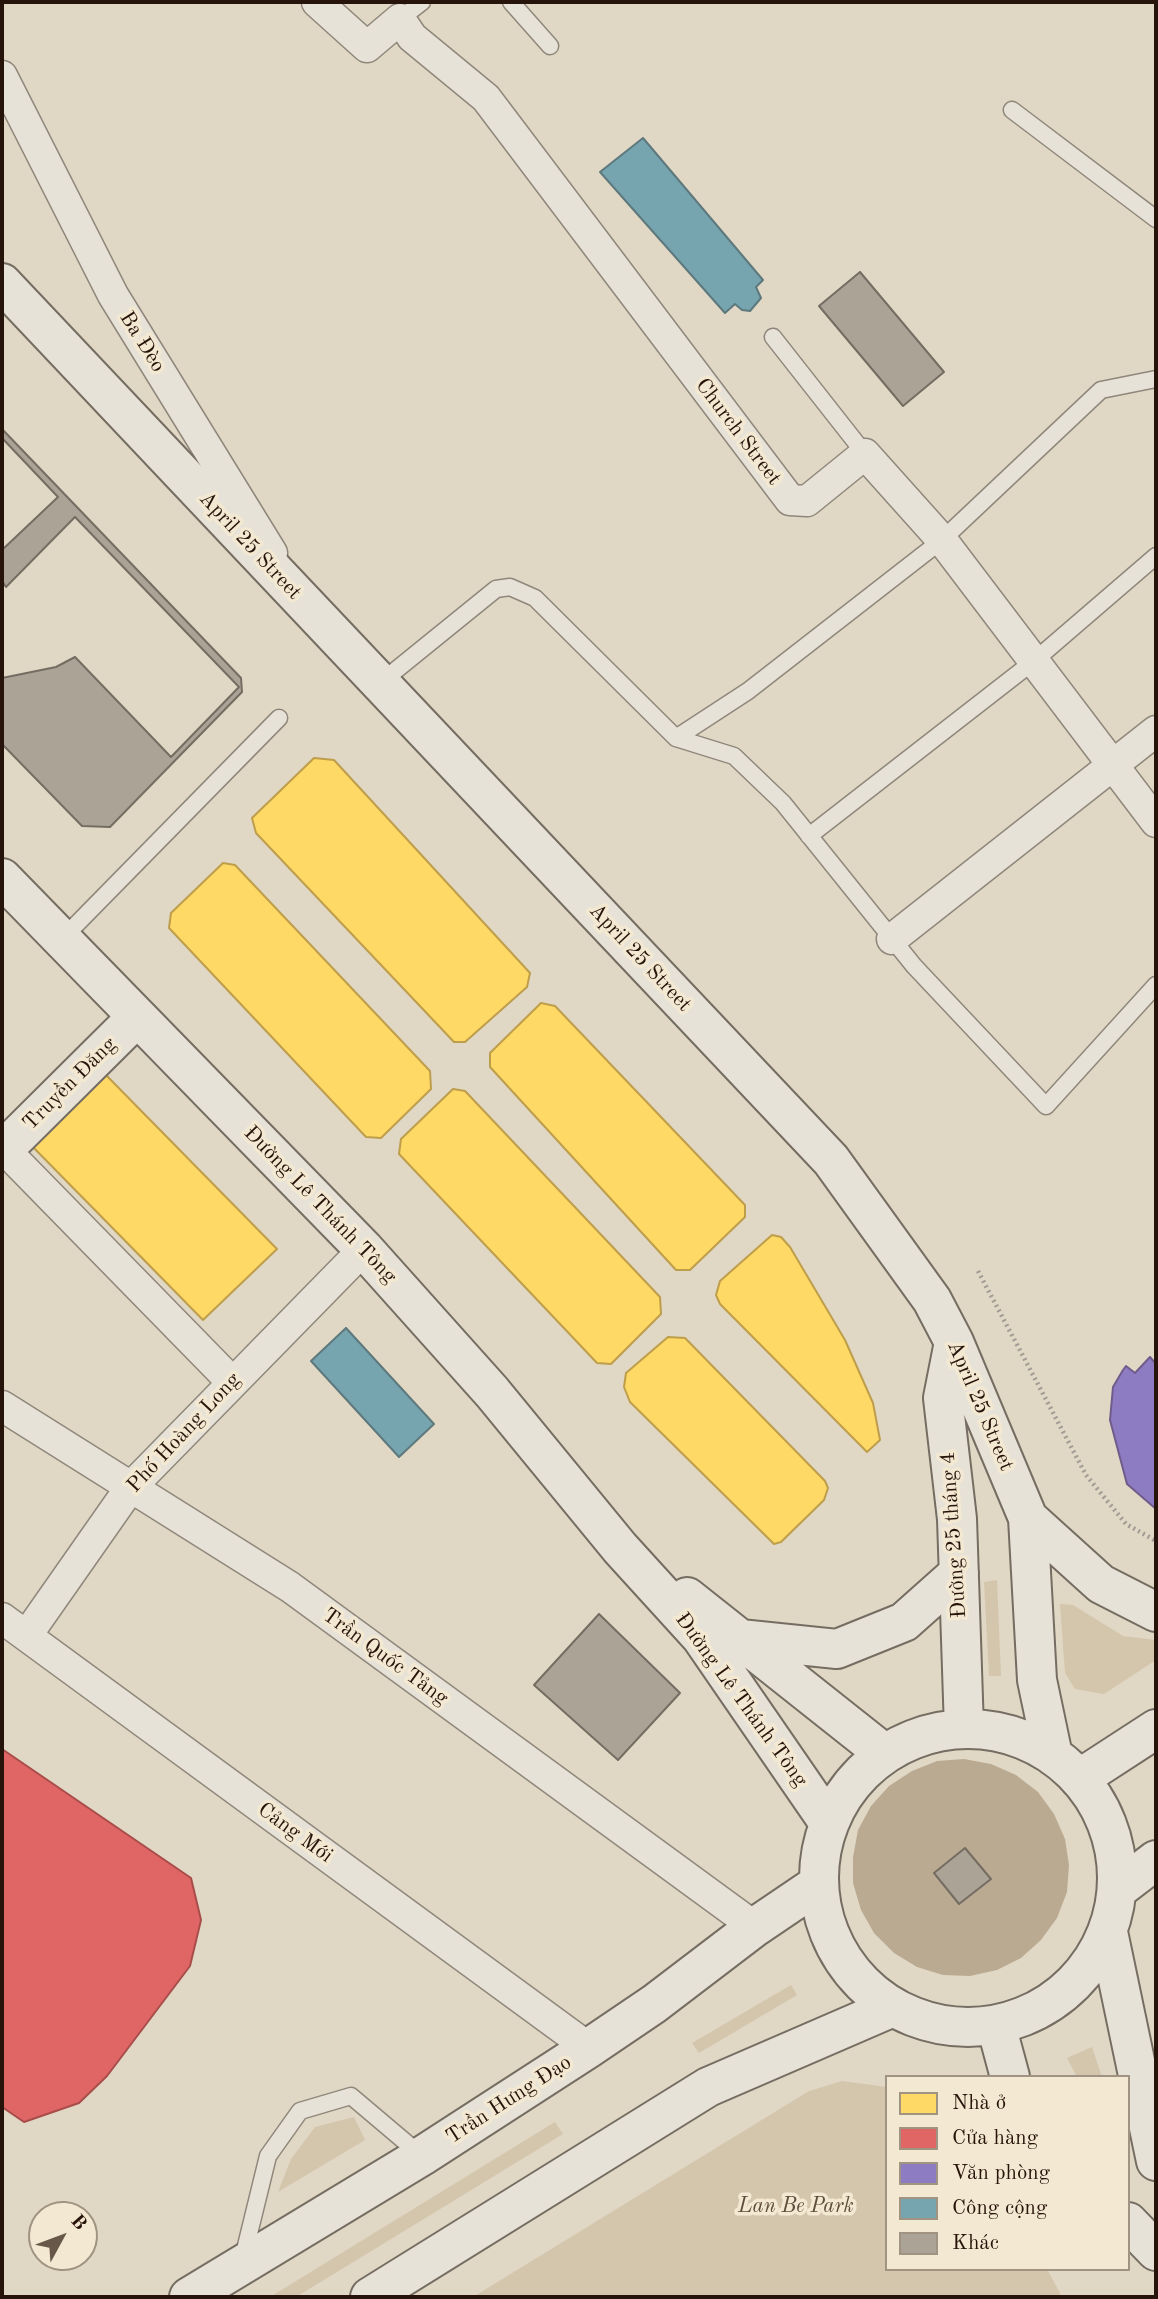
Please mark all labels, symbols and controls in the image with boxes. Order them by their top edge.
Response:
street label: Ba Đèo [114,307,170,377]
street label: Church Street [690,374,786,490]
street label: April 25 Street [194,487,306,605]
street label: April 25 Street [584,899,696,1017]
street label: Truyền Đăng [18,1032,122,1136]
street label: Đường Lê Thánh Tông [238,1121,402,1289]
street label: April 25 Street [941,1337,1019,1475]
street label: Phố Hoàng Long [122,1368,246,1498]
street label: Đường 25 tháng 4 [936,1451,972,1619]
street label: Trần Quốc Tảng [317,1603,453,1711]
street label: Đường Lê Thánh Tông [669,1608,813,1792]
street label: Cảng Mới [253,1797,337,1869]
street label: Trần Hưng Đạo [442,2050,576,2150]
legend [885,2075,1130,2271]
text: Nhà ở [952,2093,1006,2114]
text: Cửa hàng [952,2128,1038,2149]
text: Văn phòng [952,2163,1050,2184]
park label: Lan Be Park [738,2193,854,2219]
text: Công cộng [952,2198,1047,2219]
north arrow [28,2201,98,2271]
text: B [66,2212,89,2235]
text: Khác [952,2233,999,2254]

